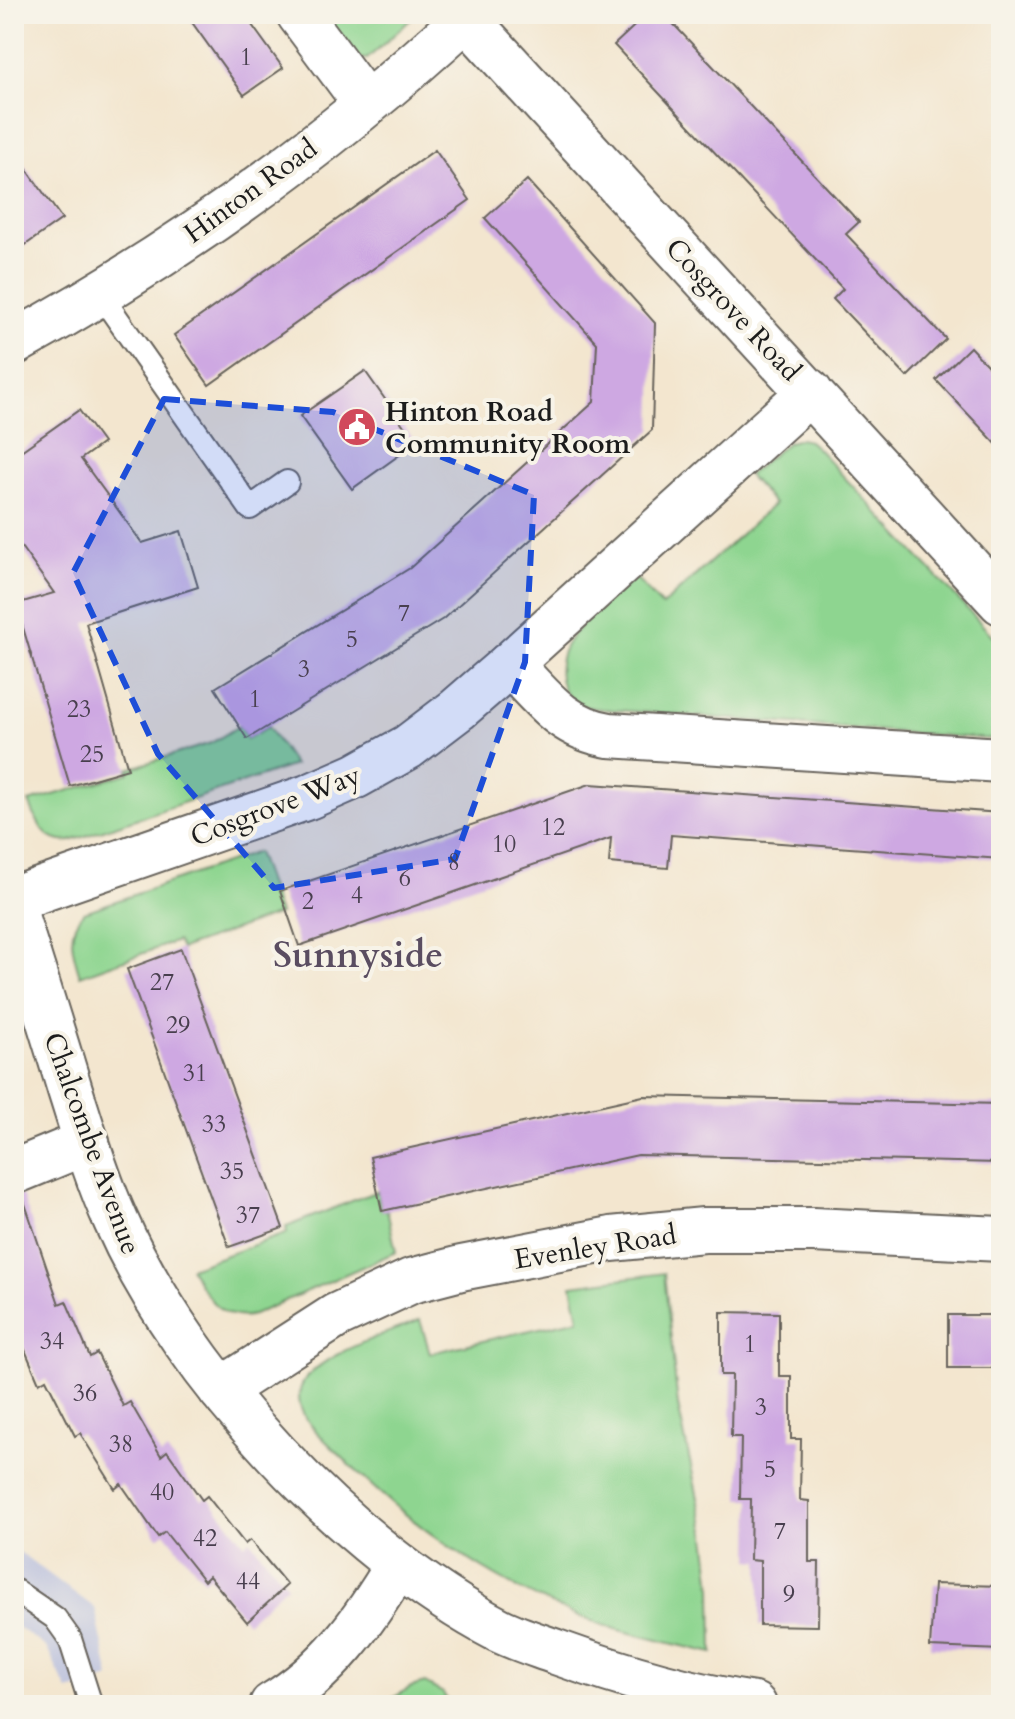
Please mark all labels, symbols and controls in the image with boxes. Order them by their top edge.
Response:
house number: 1 [240,41,252,74]
street label: Hinton Road [176,129,325,252]
street label: Cosgrove Road [657,230,810,390]
place label: Hinton Road Community Room [385,393,631,463]
public building icon: Hinton Road Community Room [336,406,378,448]
house number: 7 [398,597,410,630]
house number: 5 [346,623,358,656]
house number: 3 [298,653,310,686]
house number: 1 [249,683,261,716]
house number: 23 [67,693,91,726]
house number: 25 [80,738,104,771]
street label: Cosgrove Way [185,756,366,856]
house number: 12 [541,811,565,844]
house number: 10 [492,828,516,861]
house number: 8 [448,846,460,879]
house number: 6 [399,862,411,895]
house number: 4 [351,879,363,912]
house number: 2 [302,885,314,918]
district label: Sunnyside [273,931,443,980]
house number: 27 [150,966,174,999]
house number: 29 [166,1009,190,1042]
street label: Chalcombe Avenue [34,1027,150,1260]
house number: 31 [183,1057,207,1090]
house number: 33 [202,1108,226,1141]
house number: 35 [220,1155,244,1188]
house number: 37 [236,1199,260,1232]
street label: Evenley Road [511,1215,679,1279]
house number: 34 [40,1325,64,1358]
house number: 1 [744,1328,756,1361]
house number: 36 [73,1377,97,1410]
house number: 3 [755,1391,767,1424]
house number: 38 [109,1428,133,1461]
house number: 5 [764,1453,776,1486]
house number: 40 [150,1476,174,1509]
house number: 7 [774,1515,786,1548]
house number: 42 [193,1522,217,1555]
house number: 44 [236,1565,260,1598]
house number: 9 [783,1578,795,1611]

